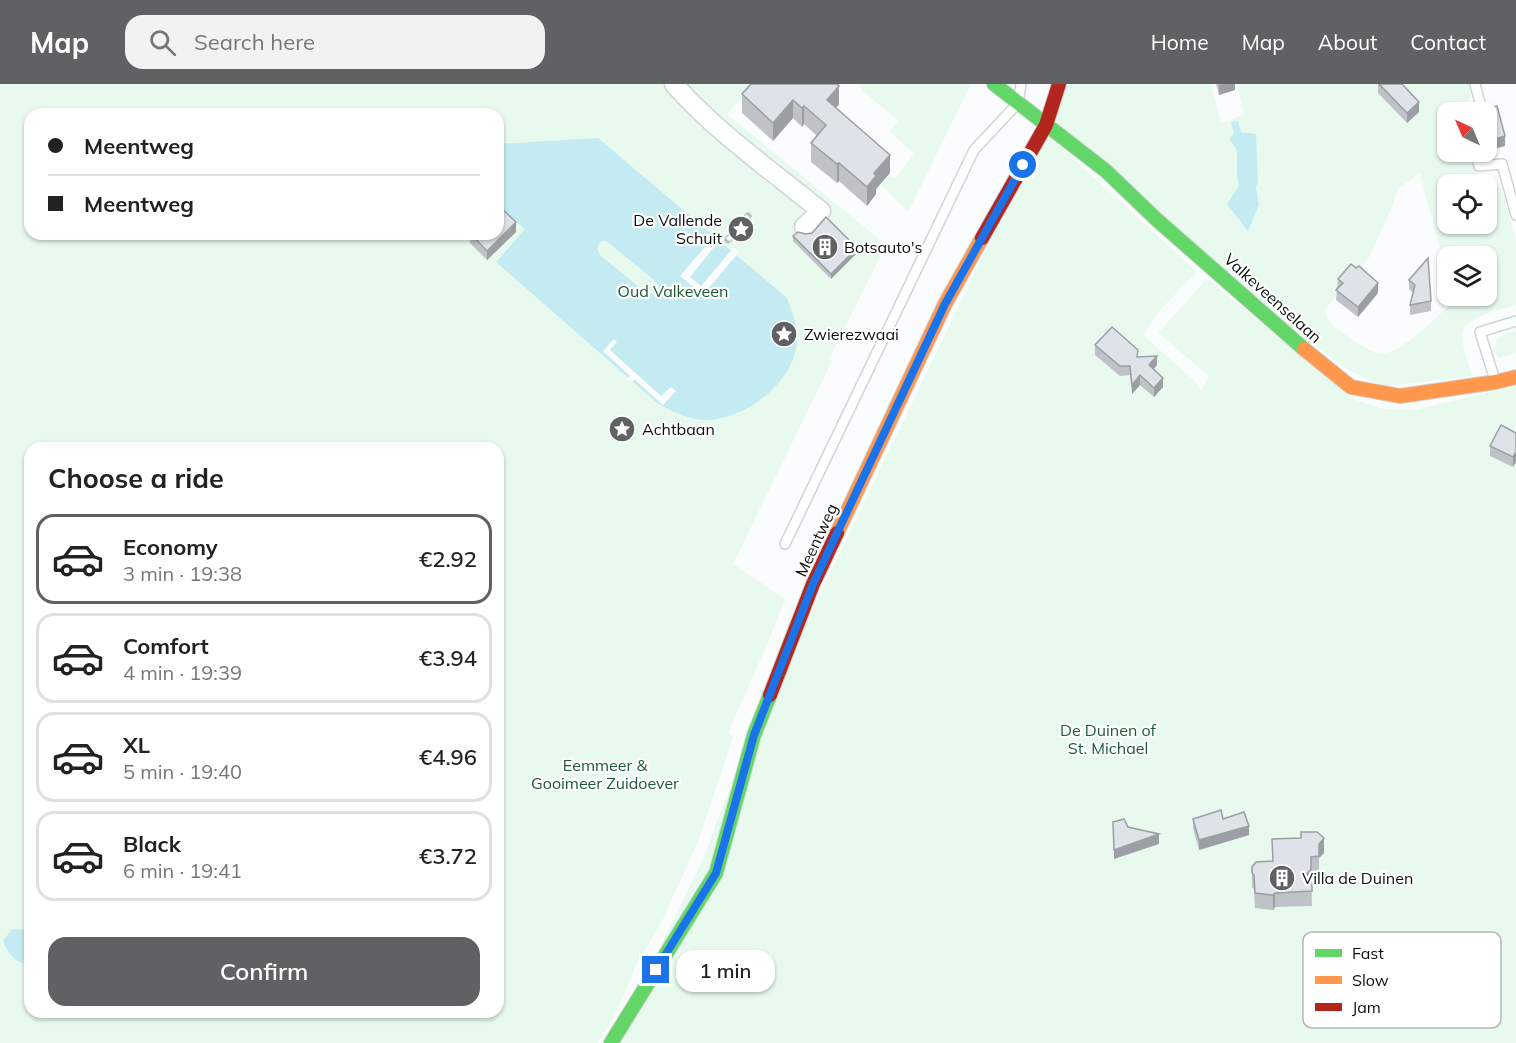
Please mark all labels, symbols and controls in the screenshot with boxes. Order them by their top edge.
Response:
search box [125,15,545,69]
text: Map [30,25,89,60]
icon: search [146,26,179,59]
text: Search here [194,28,315,56]
text: Home [1151,29,1209,55]
text: Map [1242,29,1285,55]
text: About [1318,29,1377,55]
text: Contact [1410,29,1486,55]
north arrow [1437,102,1497,162]
map controls [1437,102,1497,306]
text: Meentweg [84,132,194,160]
route start [1009,151,1036,178]
button: locate [1437,174,1497,234]
text: Meentweg [84,190,194,218]
place label: De Vallende Schuit [633,210,722,248]
place icon: De Vallende Schuit [726,214,756,244]
building icon: Botsauto's [810,232,840,262]
place label: Botsauto's [844,237,922,257]
button: layers [1437,246,1497,306]
street label: Valkeveenselaan [1220,249,1326,347]
park label: Oud Valkeveen [618,281,728,301]
place icon: Zwierezwaai [769,319,799,349]
place label: Zwierezwaai [804,324,899,344]
place icon: Achtbaan [607,414,637,444]
place label: Achtbaan [642,419,715,439]
text: Choose a ride [48,461,224,495]
street label: Meentweg [790,500,842,580]
icon: car [51,532,105,586]
text: Economy [123,533,218,561]
text: €2.92 [419,545,477,573]
text: 3 min · 19:38 [123,561,242,586]
icon: car [51,631,105,685]
text: Comfort [123,632,209,660]
text: €3.94 [419,644,477,672]
text: 4 min · 19:39 [123,660,242,685]
park label: De Duinen of St. Michael [1060,720,1157,758]
icon: car [51,730,105,784]
text: XL [123,731,150,759]
text: €4.96 [419,743,477,771]
park label: Eemmeer & Gooimeer Zuidoever [531,755,679,793]
text: 5 min · 19:40 [123,759,242,784]
icon: car [51,829,105,883]
text: Black [123,830,181,858]
text: €3.72 [419,842,477,870]
text: 6 min · 19:41 [123,858,242,883]
building icon: Villa de Duinen [1267,863,1297,893]
place label: Villa de Duinen [1302,868,1413,888]
legend [1303,932,1501,1028]
button: Confirm [48,937,480,1006]
text: Fast [1352,943,1384,963]
callout: 1 min [677,949,776,991]
route end [642,956,669,983]
text: 1 min [700,958,751,983]
text: Slow [1352,970,1389,990]
text: Jam [1352,997,1381,1017]

